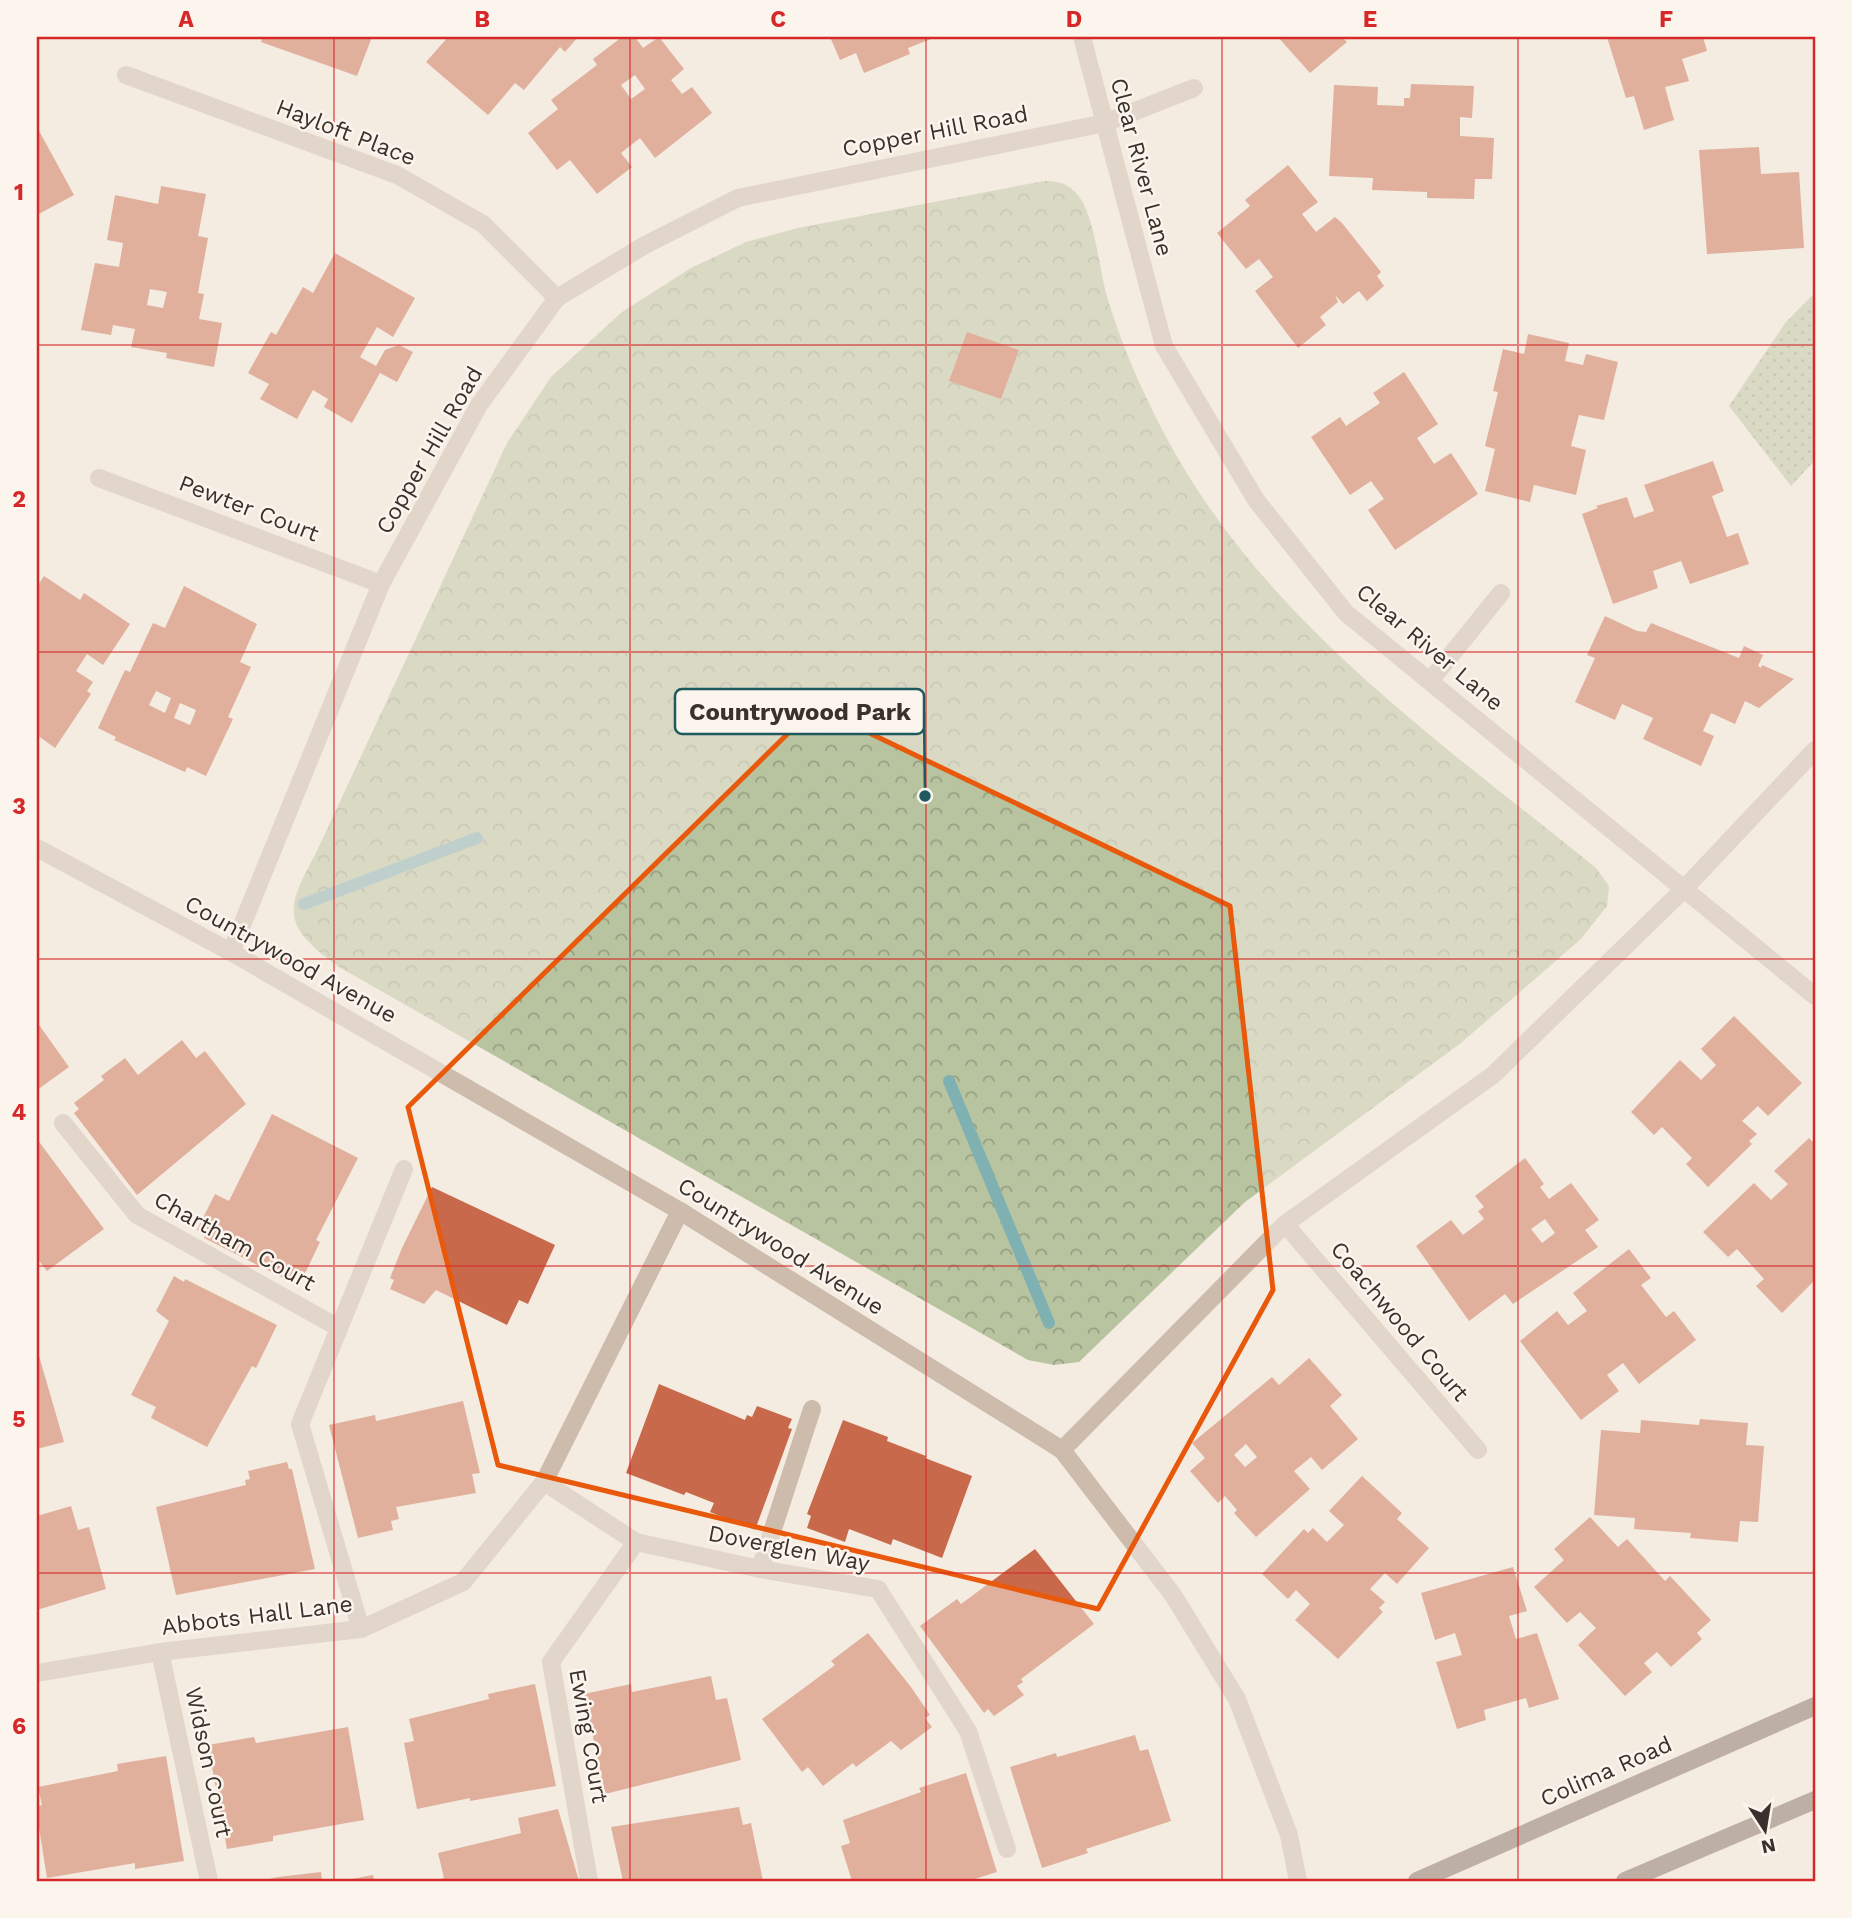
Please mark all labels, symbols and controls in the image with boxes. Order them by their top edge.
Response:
text: A [178,6,194,33]
text: B [474,6,490,33]
text: C [770,6,786,33]
text: D [1066,6,1082,33]
text: E [1363,6,1377,33]
text: F [1659,6,1673,33]
street label: Clear River Lane [1105,75,1178,259]
street label: Hayloft Place [272,93,419,171]
street label: Copper Hill Road [840,100,1030,163]
text: 1 [14,179,24,206]
street label: Copper Hill Road [371,362,488,539]
street label: Pewter Court [175,469,323,548]
text: 2 [12,486,26,513]
street label: Clear River Lane [1351,578,1509,717]
callout: Countrywood Park [675,689,924,734]
text: Countrywood Park [689,698,911,726]
text: 3 [12,793,26,820]
street label: Countrywood Avenue [180,890,401,1029]
text: 4 [12,1099,27,1126]
street label: Countrywood Avenue [673,1172,889,1321]
street label: Chartham Court [149,1186,321,1297]
street label: Coachwood Court [1325,1236,1475,1407]
text: 5 [12,1406,26,1433]
street label: Doverglen Way [706,1520,872,1577]
street label: Abbots Hall Lane [160,1590,354,1641]
street label: Ewing Court [563,1667,614,1806]
street label: Widson Court [179,1685,238,1840]
text: 6 [12,1713,26,1740]
street label: Colima Road [1536,1730,1676,1812]
north arrow [1730,1796,1800,1866]
text: N [1759,1833,1778,1859]

